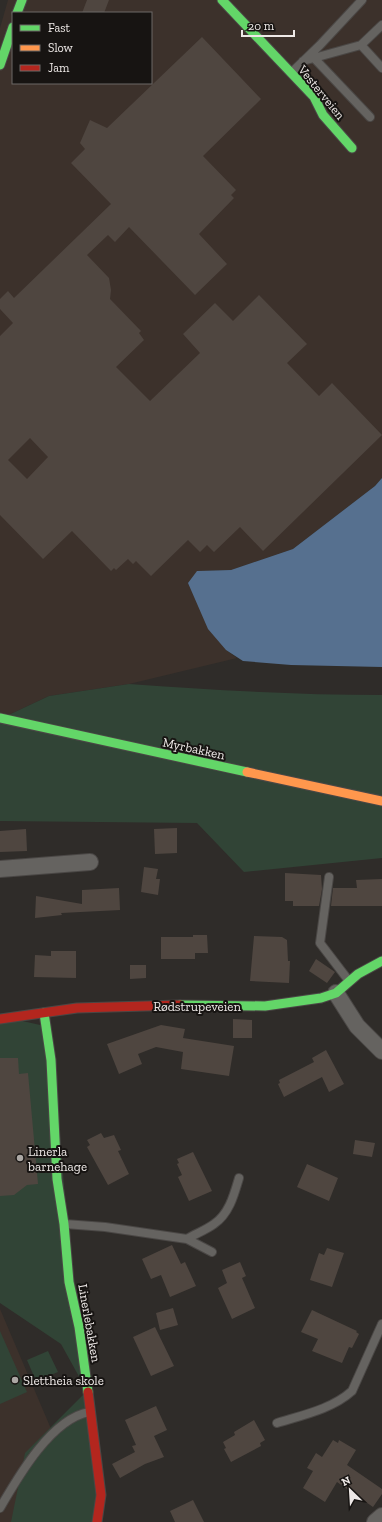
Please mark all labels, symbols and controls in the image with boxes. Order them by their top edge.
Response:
legend [12,12,152,84]
scale bar [242,12,294,38]
text: 20 m [248,19,275,33]
text: Fast [48,21,71,35]
text: Slow [48,41,74,55]
text: Jam [48,61,70,75]
street label: Vesterveien [295,61,348,123]
street label: Myrbakken [161,735,227,763]
street label: Rødstrupeveien [153,999,241,1014]
place label: Linerla barnehage [27,1144,87,1174]
marker: Linerla barnehage [15,1153,25,1163]
street label: Linerlebakken [75,1283,104,1364]
place label: Slettheia skole [23,1373,104,1388]
marker: Slettheia skole [10,1375,20,1385]
north arrow [330,1470,370,1510]
text: N [339,1473,353,1489]

